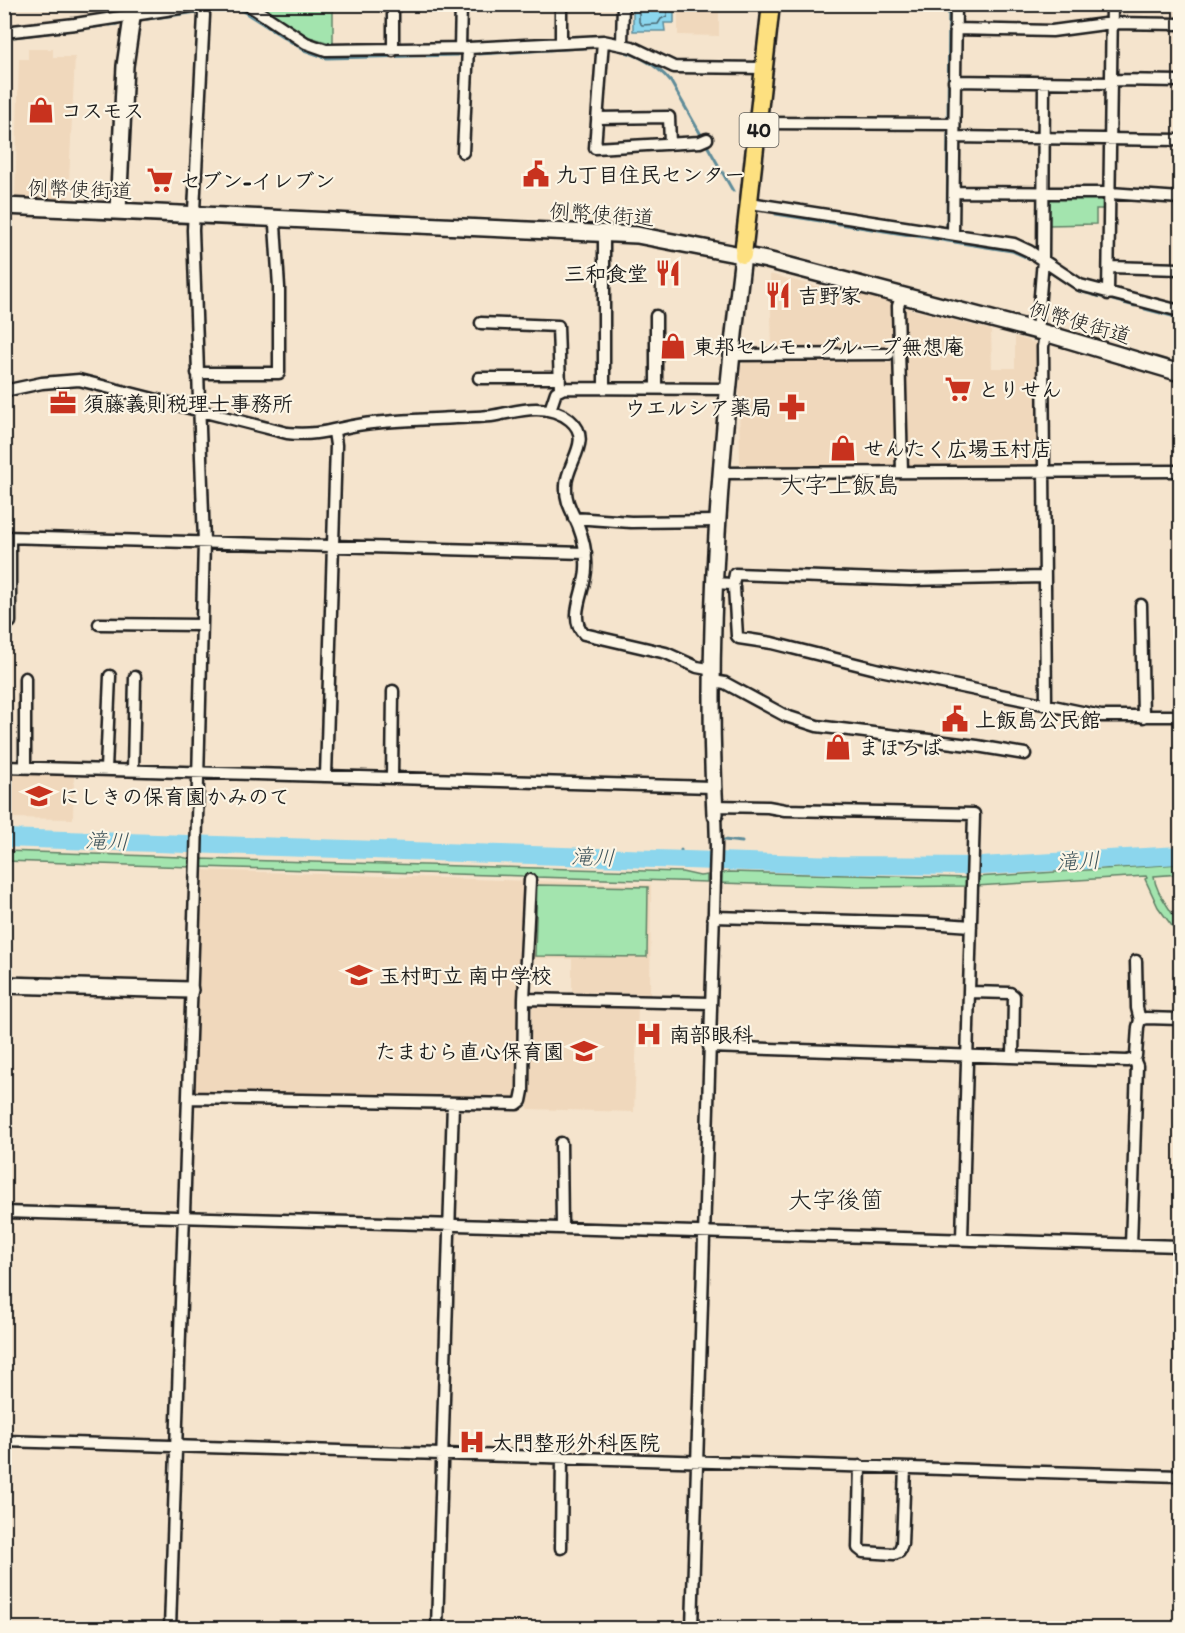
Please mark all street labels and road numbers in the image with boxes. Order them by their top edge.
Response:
road number: 40 [740,113,778,147]
street label: 例幣使街道 [27,175,133,203]
street label: 例幣使街道 [549,198,655,230]
street label: 例幣使街道 [1026,296,1134,348]

